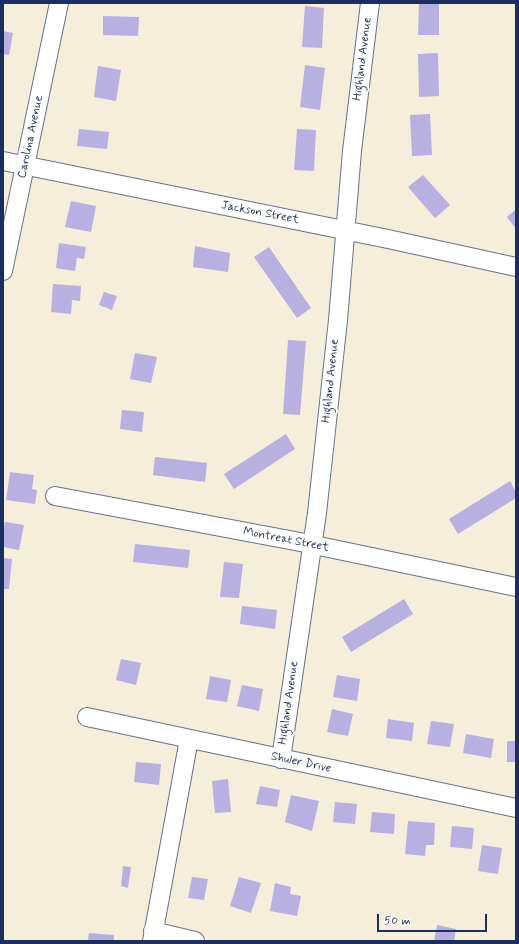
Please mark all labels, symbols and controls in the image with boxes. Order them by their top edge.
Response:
street label: Highland Avenue [351,16,375,102]
street label: Carolina Avenue [15,94,47,180]
street label: Jackson Street [220,198,300,228]
street label: Highland Avenue [319,338,343,424]
street label: Montreat Street [242,525,330,555]
street label: Highland Avenue [276,660,302,746]
street label: Shuler Drive [270,750,332,776]
scale bar [379,906,489,932]
text: 50 m [384,913,411,929]

